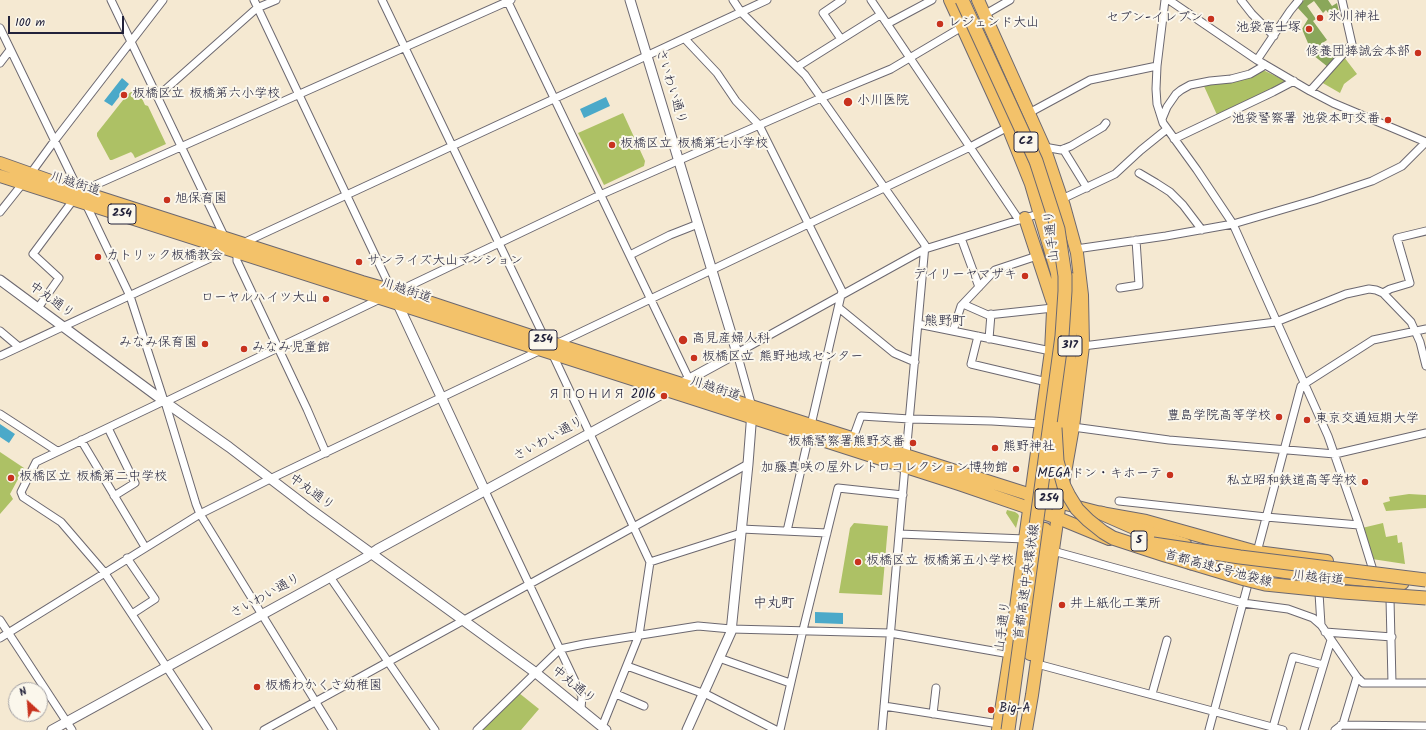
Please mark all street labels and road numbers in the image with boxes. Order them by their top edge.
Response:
street label: さいわい通り [651,47,689,127]
road number: C2 [1014,132,1038,152]
street label: 川越街道 [48,170,102,200]
road number: 254 [108,204,136,224]
street label: 山手通り [1043,209,1063,263]
street label: 川越街道 [379,277,433,307]
street label: 中丸通り [25,279,77,323]
road number: 254 [529,330,557,350]
road number: 317 [1058,336,1082,356]
street label: 川越街道 [688,375,742,405]
street label: さいわい通り [511,414,587,466]
street label: 中丸通り [285,471,337,515]
road number: 254 [1035,489,1063,509]
street label: 首都高速中央環状線 [1012,523,1044,641]
road number: 5 [1131,531,1147,551]
street label: 首都高速5号池袋線 [1162,548,1274,592]
street label: 川越街道 [1291,569,1345,589]
street label: さいわい通り [228,571,304,623]
street label: 山手通り [993,600,1015,654]
street label: 中丸通り [548,664,598,708]

